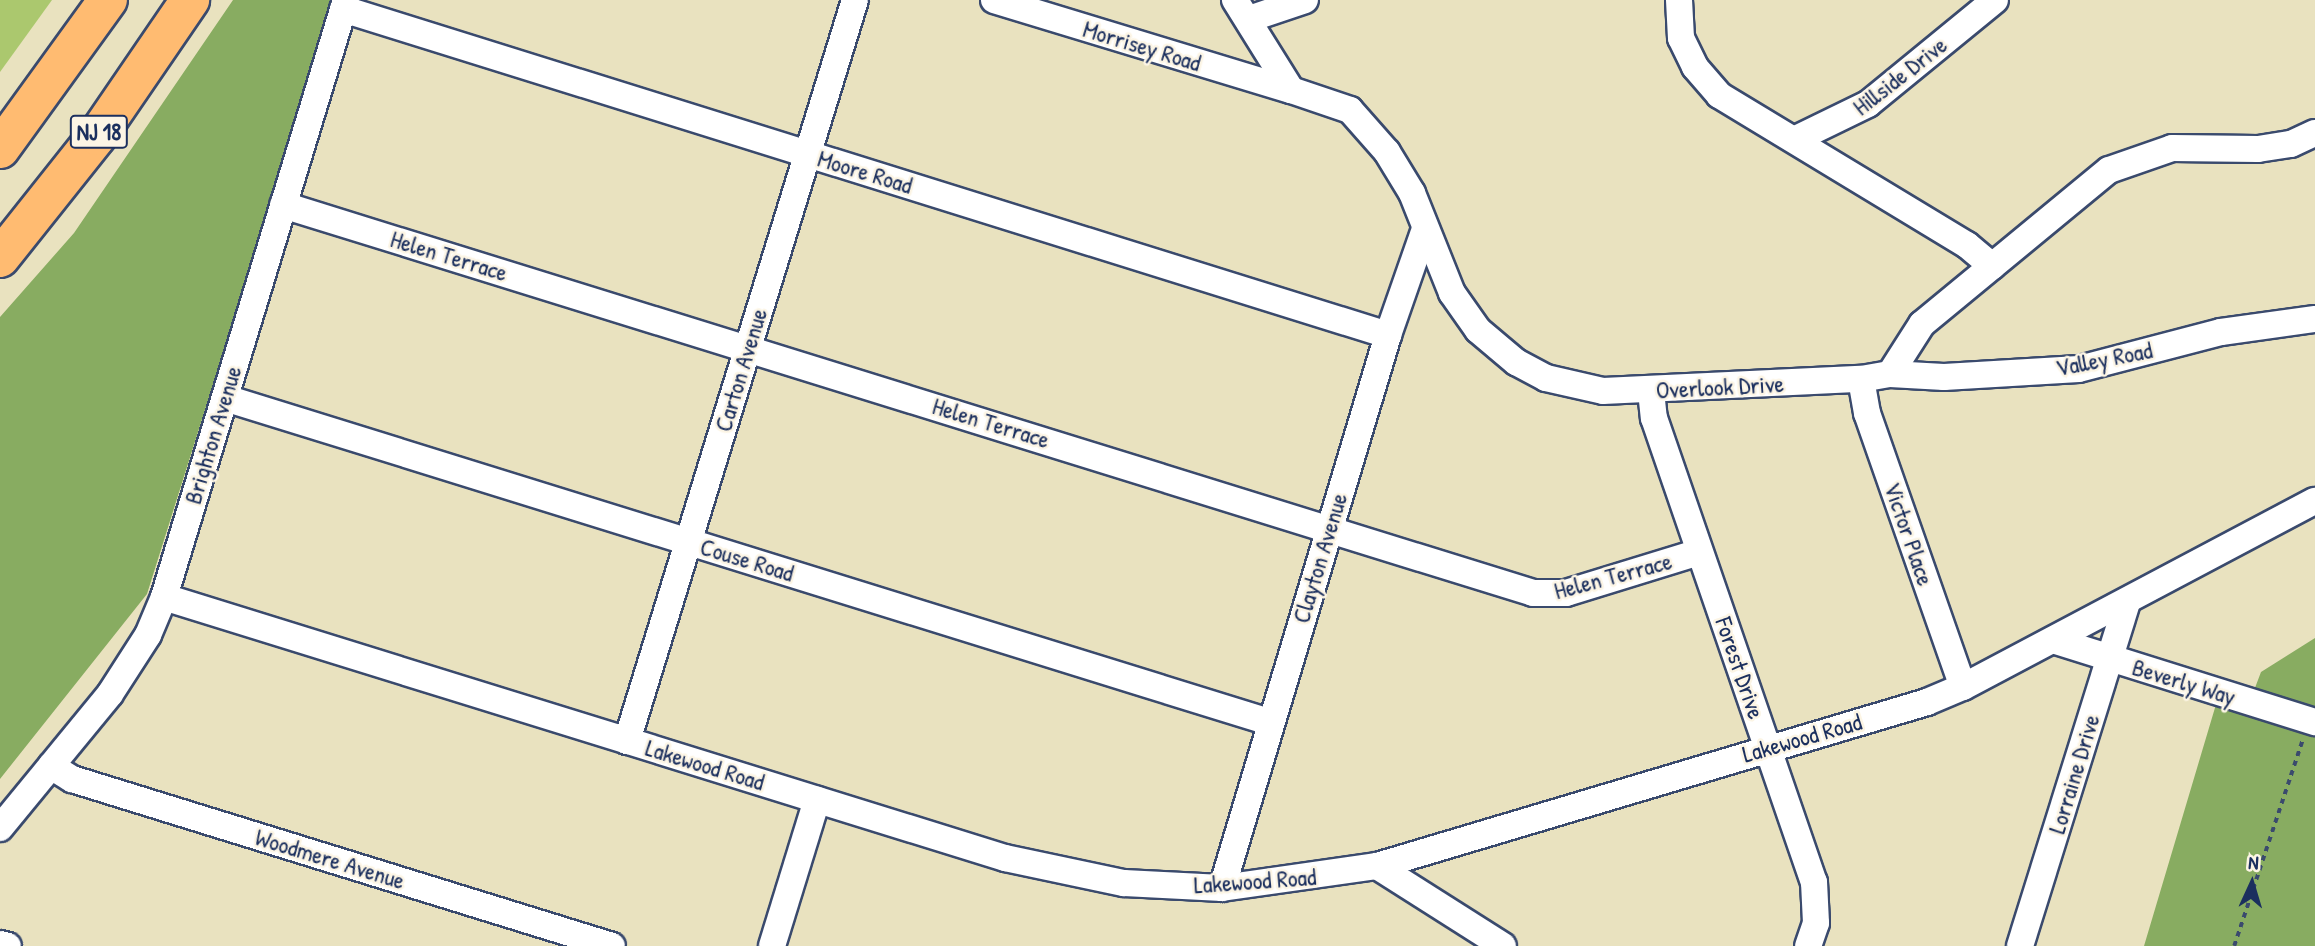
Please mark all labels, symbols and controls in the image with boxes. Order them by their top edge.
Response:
street label: Morrisey Road [1080,14,1204,78]
street label: Hillside Drive [1847,30,1953,122]
road number: NJ 18 [69,113,129,152]
street label: Moore Road [814,144,916,200]
street label: Helen Terrace [387,225,511,287]
street label: Carton Avenue [709,305,773,435]
street label: Valley Road [2053,336,2155,382]
street label: Brighton Avenue [178,363,248,507]
street label: Overlook Drive [1655,369,1785,405]
street label: Helen Terrace [929,392,1053,454]
street label: Victor Place [1878,479,1940,589]
street label: Clayton Avenue [1287,490,1353,626]
street label: Couse Road [697,532,797,588]
street label: Helen Terrace [1551,546,1675,606]
street label: Forest Drive [1709,613,1771,723]
street label: Beverly Way [2129,653,2239,711]
street label: Lakewood Road [1739,707,1865,769]
street label: Lorraine Drive [2042,711,2106,837]
street label: Lakewood Road [642,733,768,797]
street label: Woodmere Avenue [252,823,408,895]
north arrow [2217,848,2287,918]
text: N [2248,849,2259,875]
street label: Lakewood Road [1193,862,1317,900]

